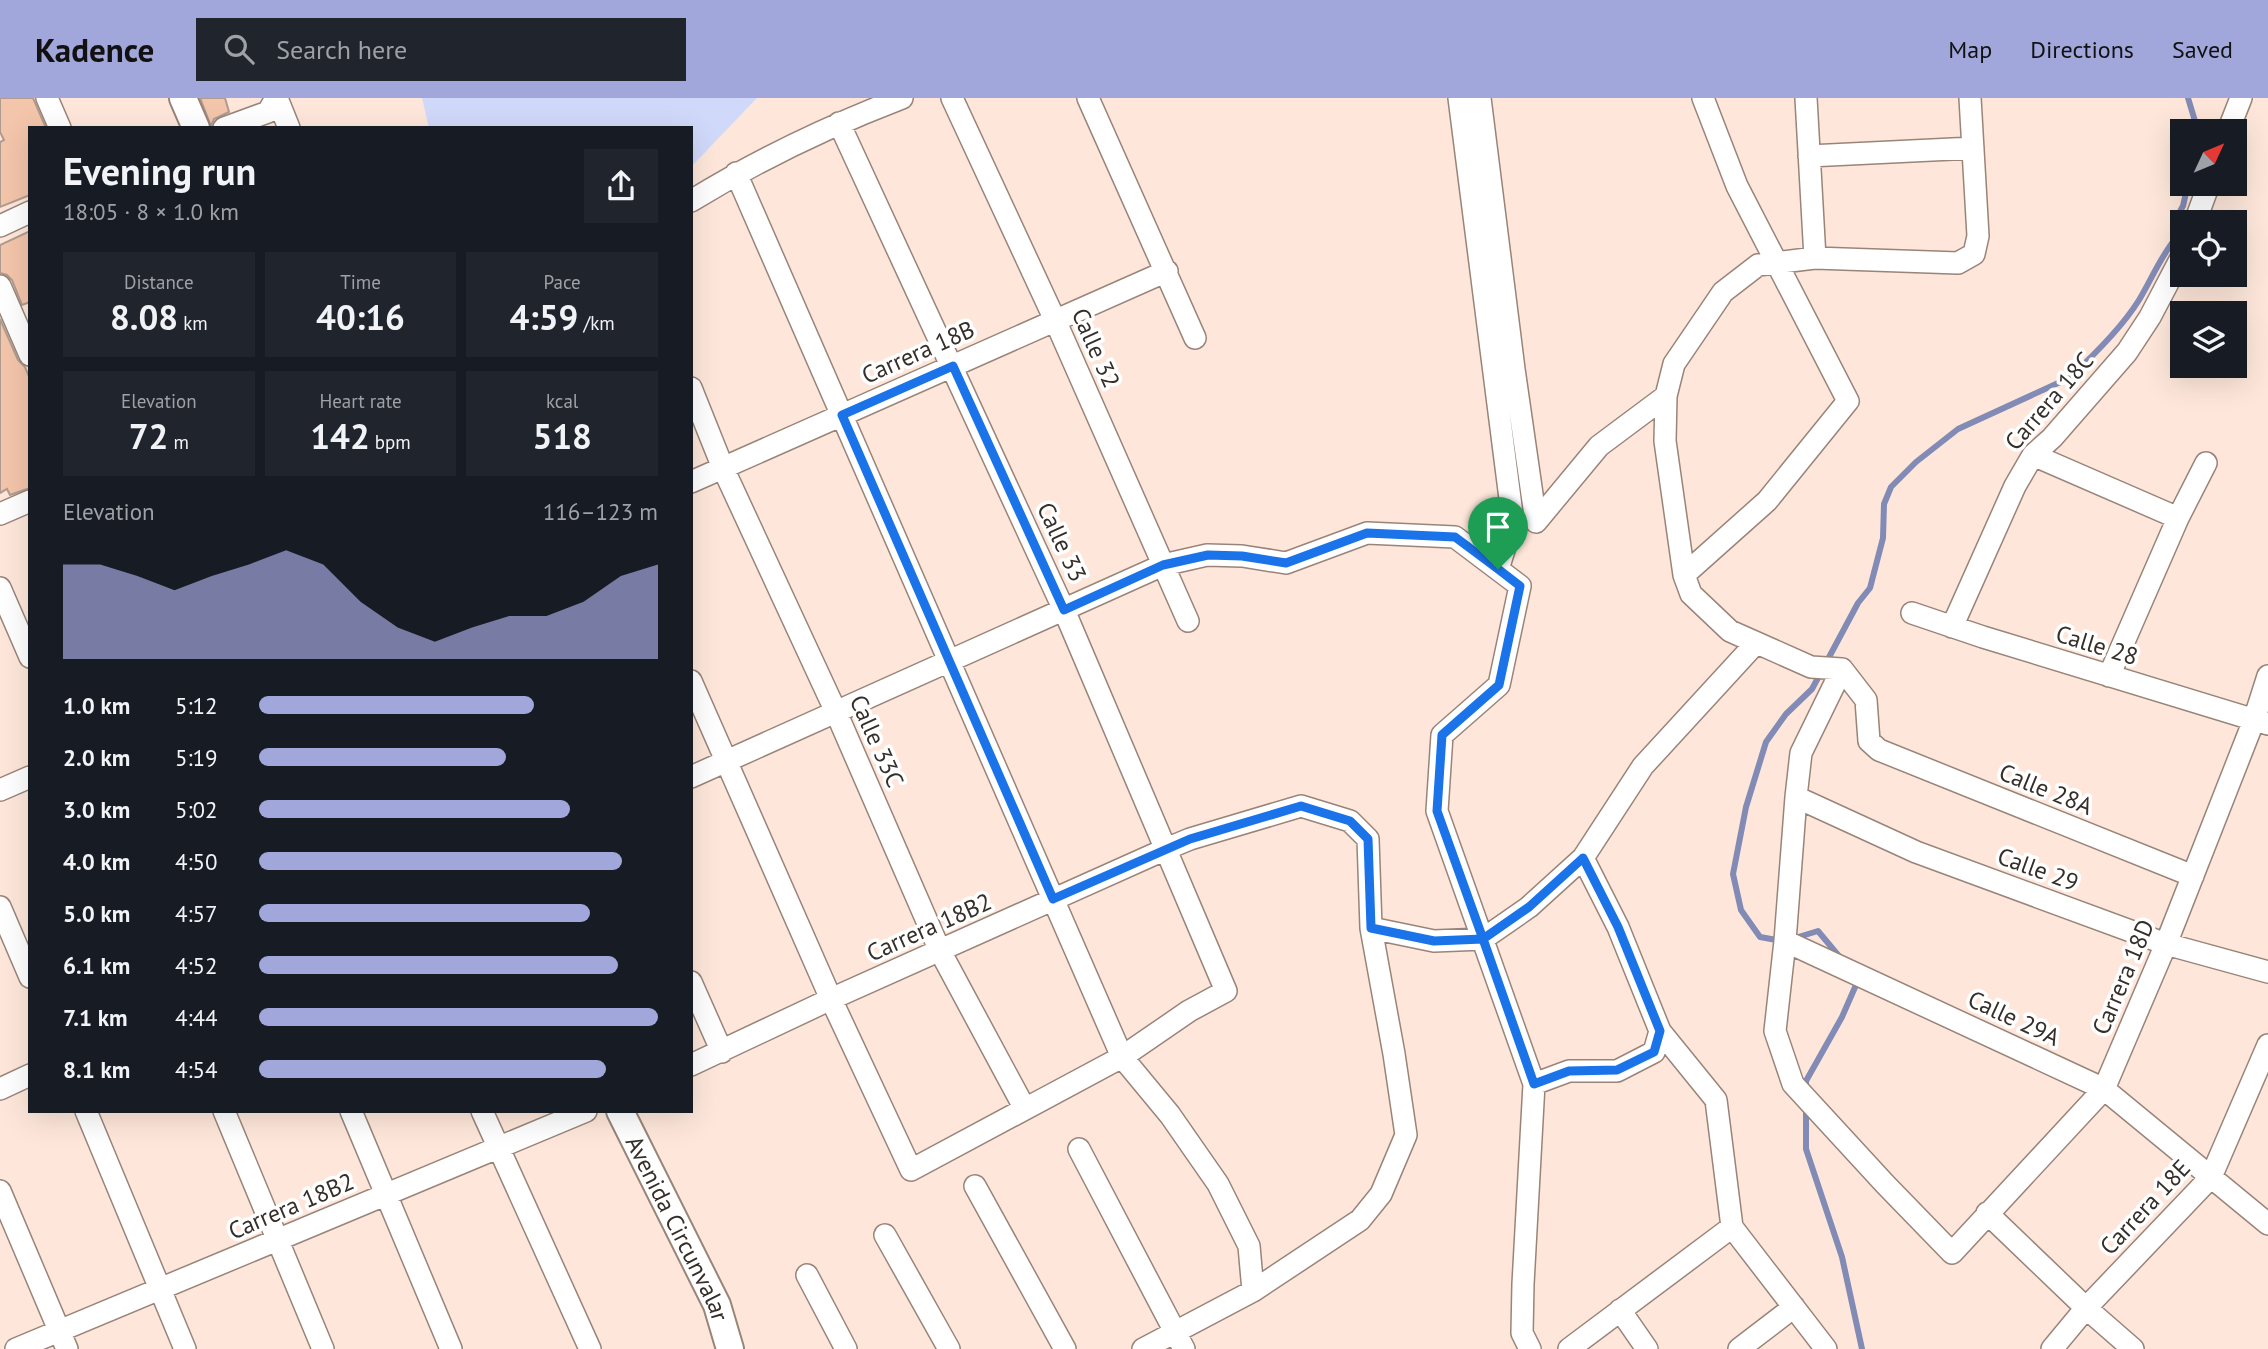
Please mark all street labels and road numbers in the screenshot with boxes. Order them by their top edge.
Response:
street label: Calle 32 [1065,303,1127,393]
street label: Carrera 18B [857,313,979,391]
street label: Carrera 18C [1998,346,2100,456]
street label: Calle 33 [1030,497,1094,587]
street label: Calle 28 [2052,618,2142,672]
street label: Calle 33C [843,690,911,792]
street label: Calle 28A [1995,756,2097,822]
street label: Calle 29 [1993,840,2083,898]
street label: Carrera 18B2 [862,886,996,968]
street label: Carrera 18D [2085,915,2161,1039]
street label: Calle 29A [1963,983,2065,1053]
street label: Avenida Circunvalar [619,1130,736,1325]
street label: Carrera 18E [2093,1153,2197,1261]
street label: Carrera 18B2 [224,1166,358,1246]

